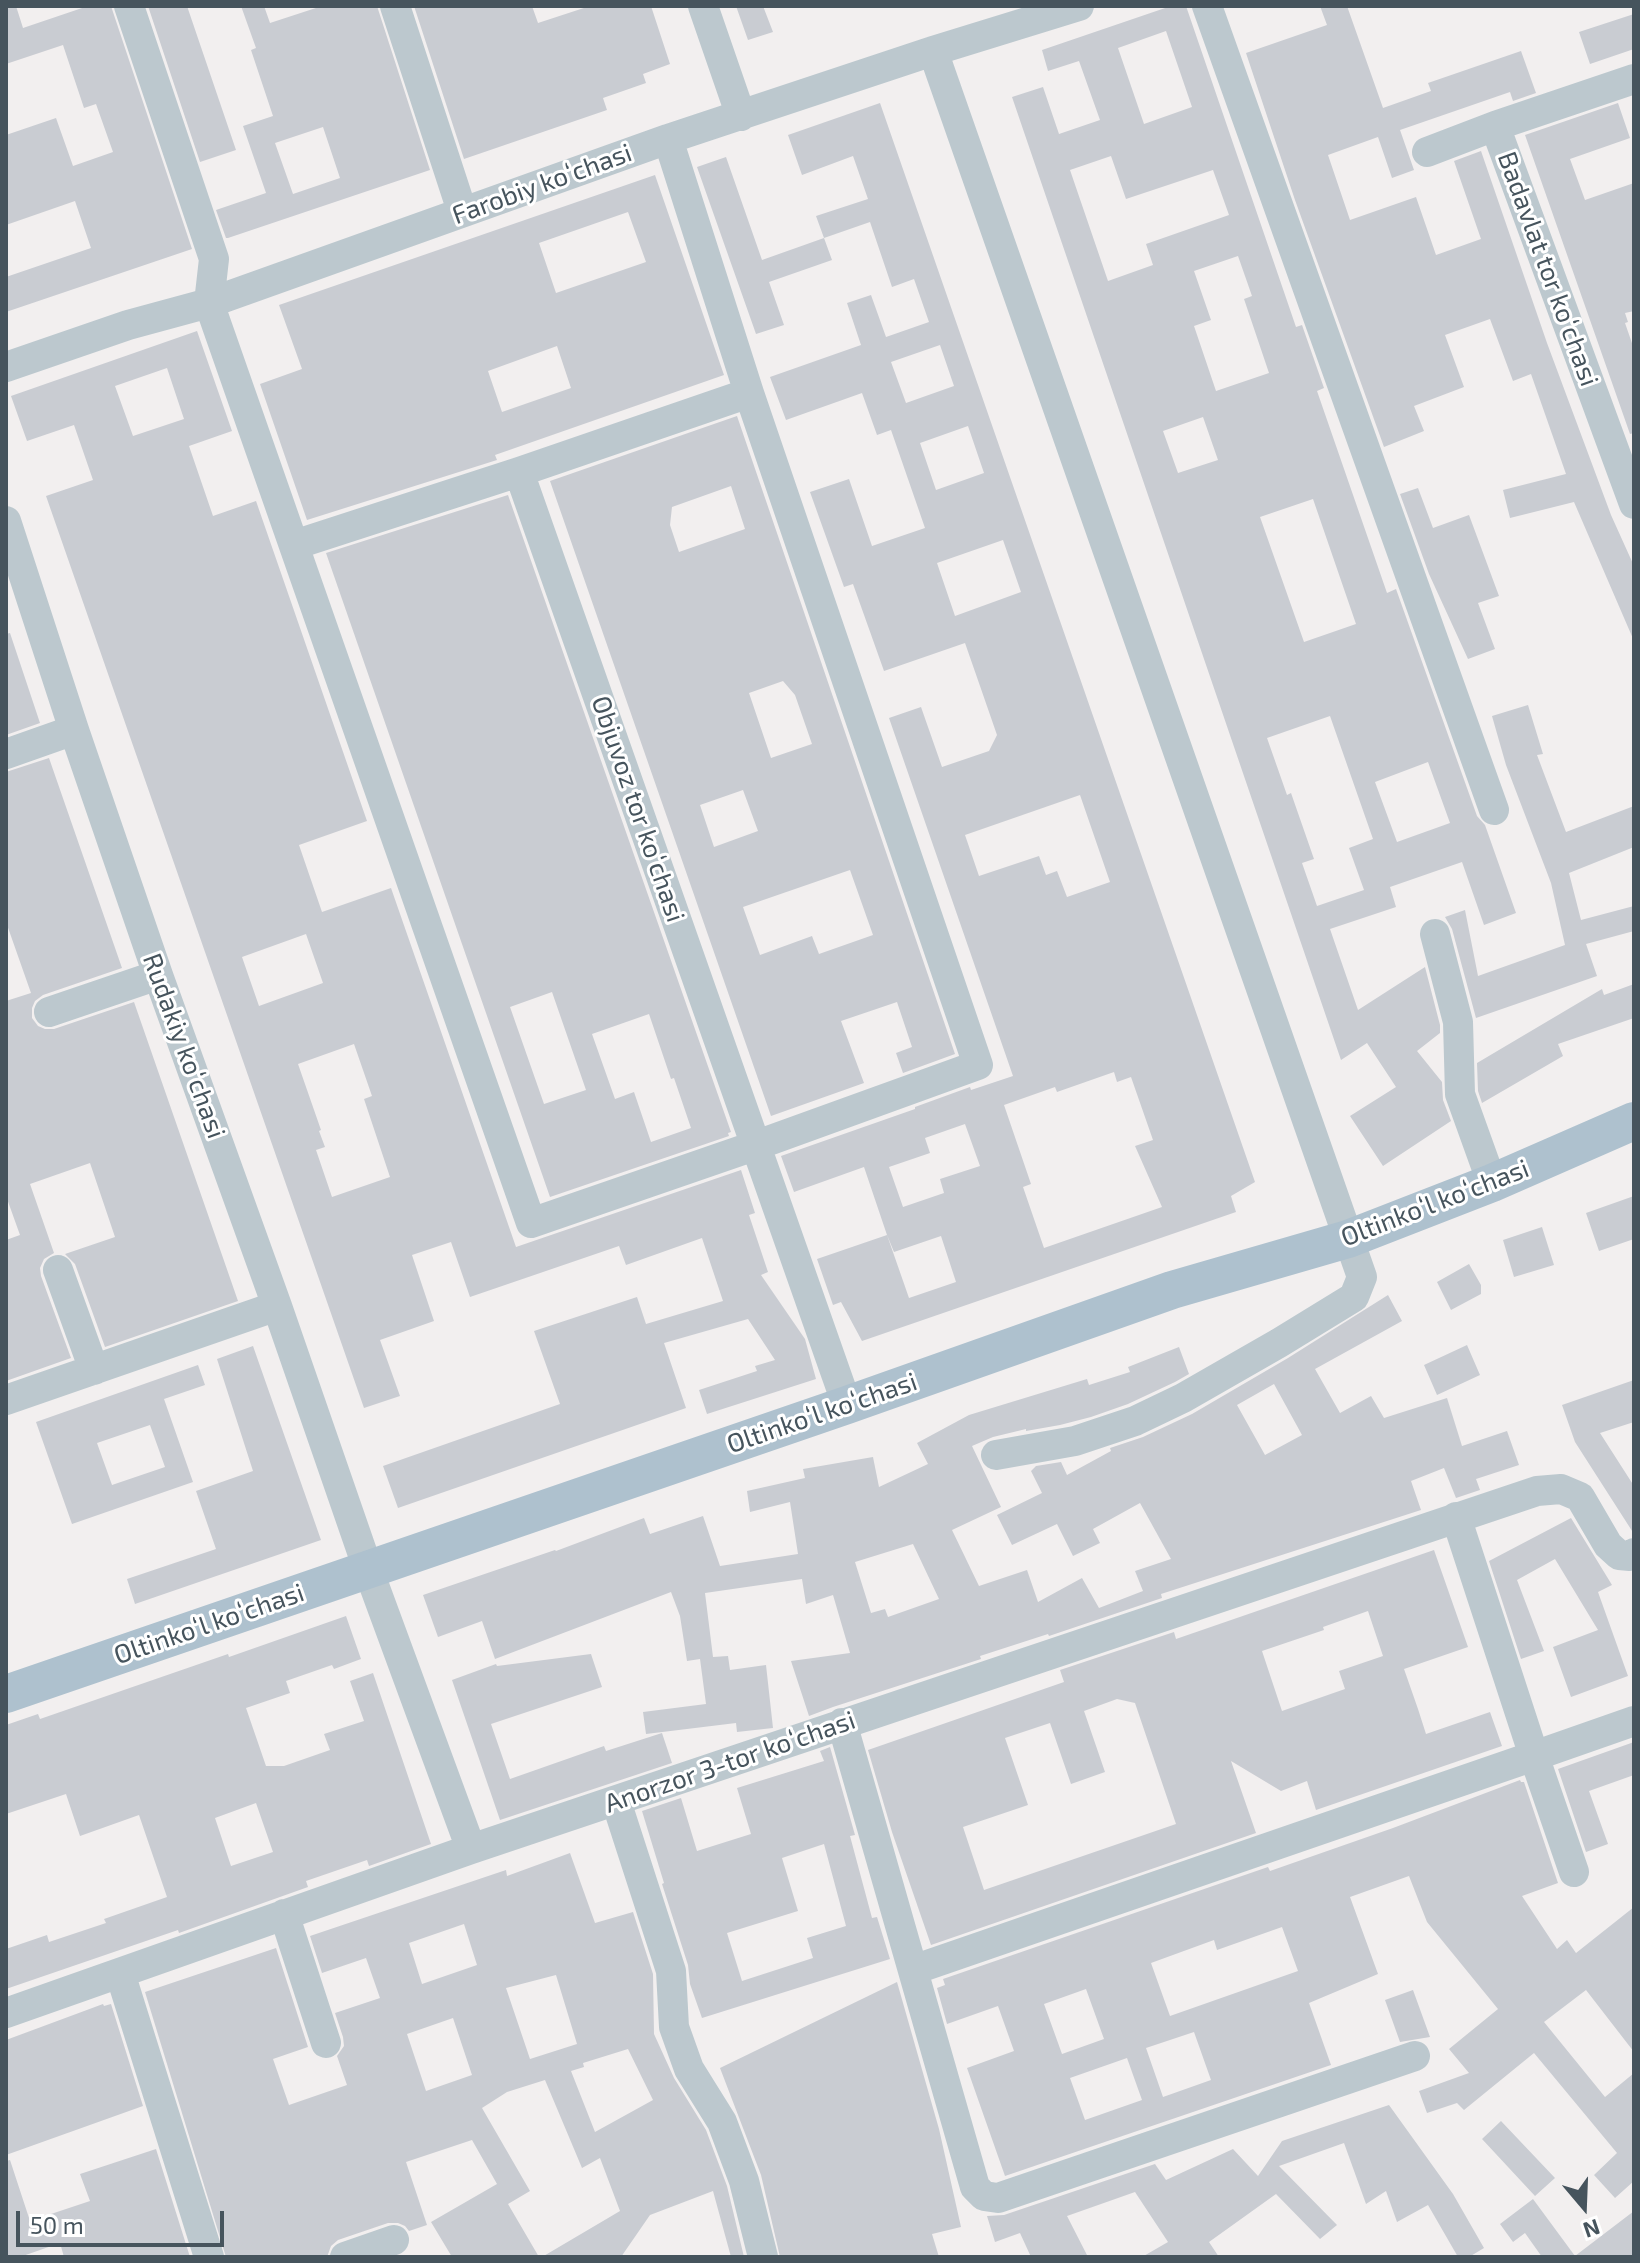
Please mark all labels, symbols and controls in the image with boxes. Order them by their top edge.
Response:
street label: Farobiy koʻchasi [448,137,636,231]
street label: Badavlat tor koʻchasi [1491,148,1605,390]
street label: Objuvoz tor koʻchasi [585,692,691,926]
street label: Rudakiy koʻchasi [136,949,232,1143]
street label: Oltinkoʻl koʻchasi [1337,1153,1533,1253]
street label: Oltinkoʻl koʻchasi [723,1366,921,1460]
street label: Oltinkoʻl koʻchasi [110,1577,308,1671]
street label: Anorzor 3-tor koʻchasi [601,1704,859,1820]
north arrow [1544,2167,1624,2247]
scale bar [20,2195,228,2245]
text: 50 m [30,2210,84,2239]
text: N [1580,2215,1604,2245]

